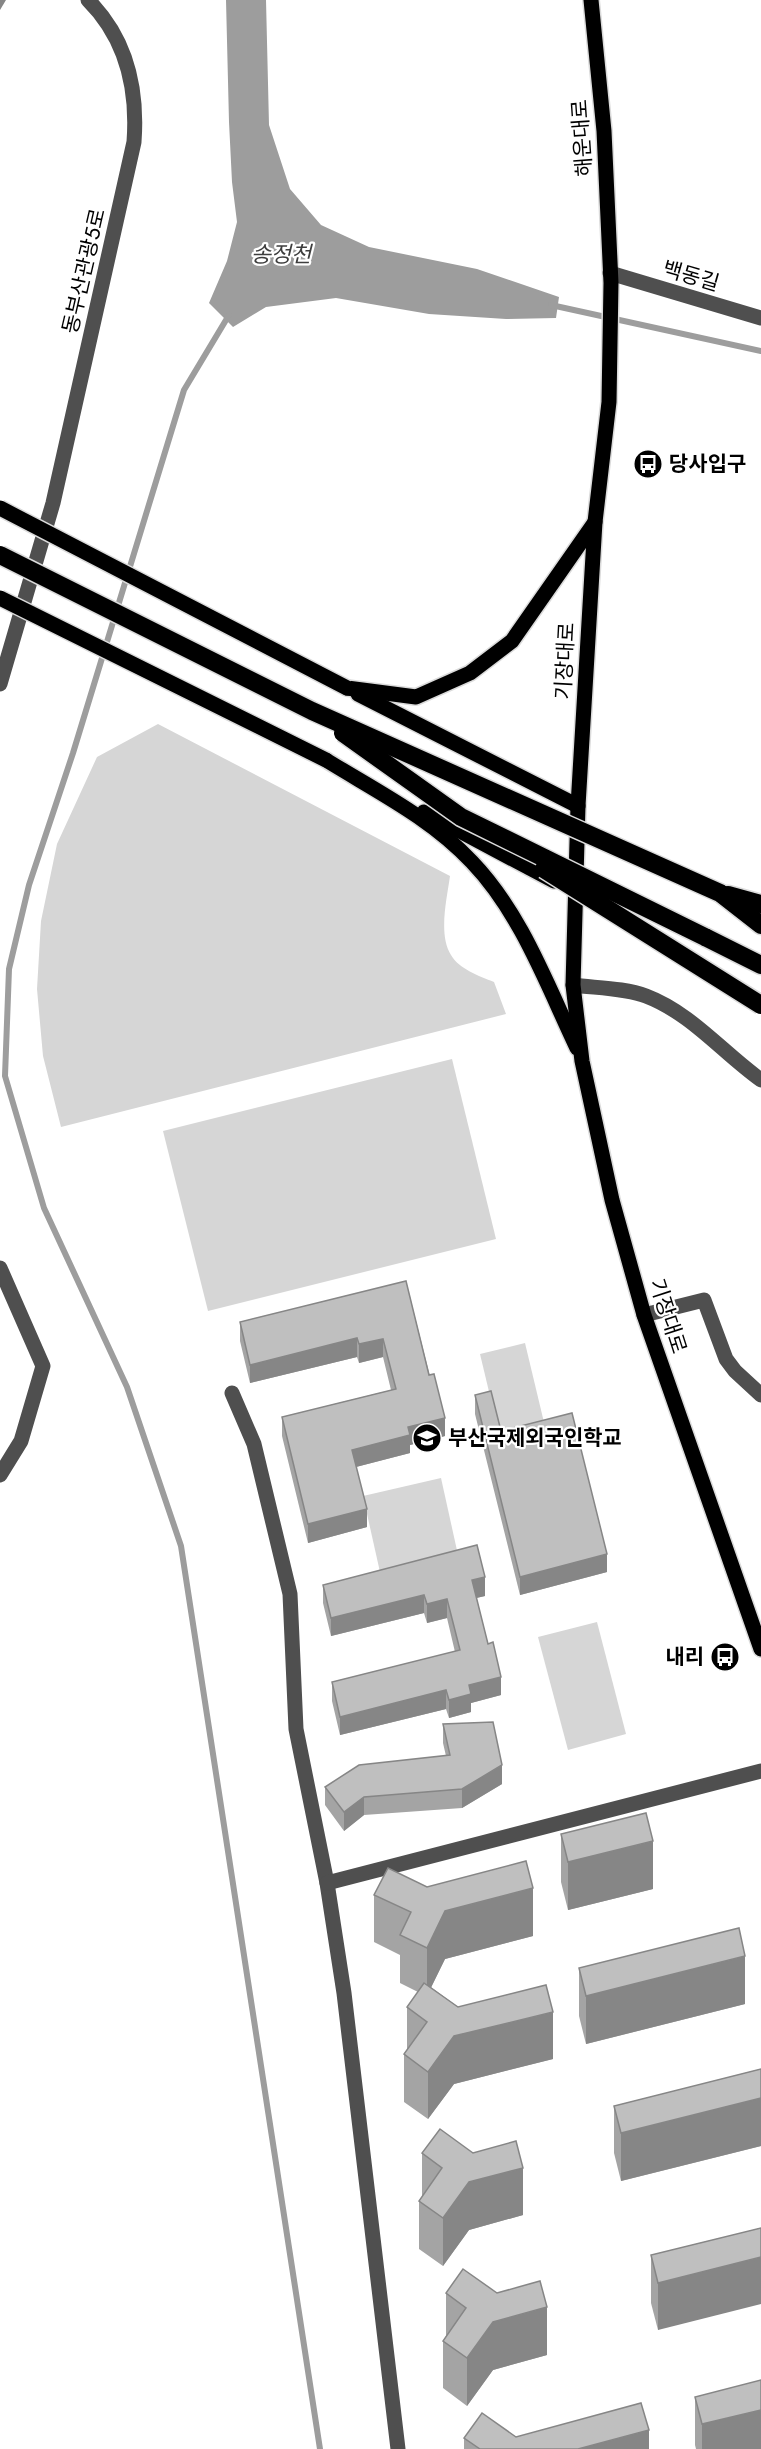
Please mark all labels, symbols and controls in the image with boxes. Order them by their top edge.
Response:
street label: 해운대로 [564,98,600,178]
street label: 동부산관광5로 [55,205,113,337]
water label: 송정천 [251,238,314,270]
street label: 백동길 [659,254,723,298]
bus stop icon: 당사입구 [632,448,664,480]
place label: 당사입구 [669,449,746,479]
street label: 기장대로 [548,622,582,700]
street label: 기장대로 [642,1275,694,1357]
school or university icon: 부산국제외국인학교 [411,1422,443,1454]
place label: 부산국제외국인학교 [448,1423,622,1453]
bus stop icon: 내리 [709,1641,741,1673]
place label: 내리 [665,1642,704,1672]

